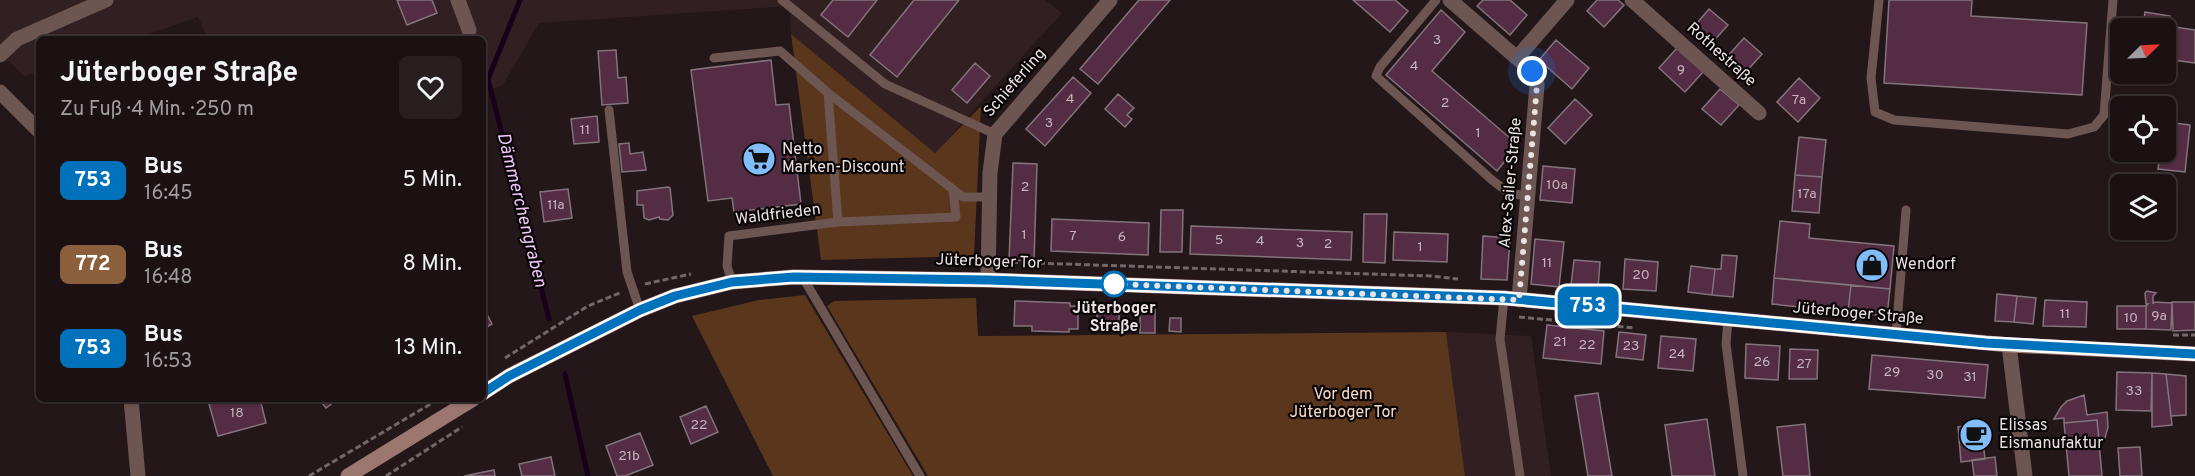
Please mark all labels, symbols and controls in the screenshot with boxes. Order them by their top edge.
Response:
street label: Rothestraße [1682,18,1760,92]
north arrow [2110,18,2176,84]
map controls [2110,18,2176,240]
house number: 3 [1433,32,1441,49]
street label: Schieferling [980,44,1050,122]
text: Jüterboger Straße [60,56,298,92]
button: heart [399,56,462,119]
your location [1517,56,1547,86]
house number: 4 [1410,58,1418,75]
house number: 9 [1677,62,1685,79]
house number: 4 [1066,91,1074,108]
house number: 7a [1792,92,1806,109]
house number: 2 [1441,95,1449,112]
button: locate [2110,96,2176,162]
text: Zu Fuß · 4 Min. · 250 m [60,97,254,123]
house number: 3 [1045,115,1053,132]
street label: Alex-Sailer-Straße [1495,117,1527,249]
house number: 11 [580,122,590,139]
house number: 1 [1475,125,1481,142]
water label: Dämmerchengraben [491,130,551,290]
place label: Netto Marken-Discount [782,140,904,178]
supermarket icon: Netto Marken-Discount [741,141,777,177]
text: Bus [144,154,183,181]
text: 753 [75,167,111,194]
text: 5 Min. [402,167,462,194]
button: layers [2110,174,2176,240]
house number: 10a [1546,177,1568,194]
house number: 2 [1021,179,1029,196]
text: 16:45 [144,181,193,207]
house number: 17a [1797,186,1817,203]
house number: 11a [547,197,565,214]
street label: Waldfrieden [734,200,822,230]
house number: 1 [1021,227,1027,244]
house number: 7 [1069,228,1077,245]
house number: 6 [1118,229,1126,246]
house number: 5 [1215,232,1223,249]
house number: 4 [1256,233,1264,250]
house number: 3 [1296,235,1304,252]
house number: 2 [1324,236,1332,253]
text: Bus [144,238,183,265]
house number: 1 [1417,239,1423,256]
shop icon: Wendorf [1854,247,1890,283]
street label: Jüterboger Tor [935,250,1043,274]
text: 772 [75,251,111,278]
text: 8 Min. [403,251,462,278]
house number: 11 [1542,255,1552,272]
place label: Wendorf [1895,255,1956,275]
text: 16:48 [144,265,193,291]
house number: 20 [1632,267,1650,284]
marker: Jüterboger Straße [1101,271,1127,297]
line badge: 753 [1554,286,1622,326]
text: 753 [1570,293,1606,320]
street label: Jüterboger Straße [1792,298,1924,330]
place label: Jüterboger Straße [1072,299,1156,337]
house number: 11 [2060,306,2070,323]
house number: 9a [2151,308,2167,325]
house number: 10 [2124,310,2138,327]
text: Bus [144,322,183,349]
house number: 21 [1553,334,1567,351]
text: 753 [75,335,111,362]
text: 13 Min. [395,335,462,362]
house number: 22 [1578,337,1596,354]
house number: 23 [1623,338,1640,355]
house number: 24 [1668,346,1686,363]
text: 16:53 [144,349,192,375]
house number: 26 [1754,354,1770,371]
house number: 27 [1796,356,1812,373]
house number: 29 [1884,364,1900,381]
house number: 30 [1926,367,1944,384]
house number: 31 [1963,369,1977,386]
house number: 33 [2126,383,2142,400]
park label: Vor dem Jüterboger Tor [1290,385,1396,423]
house number: 18 [230,405,244,422]
place label: Elissas Eismanufaktur [1999,416,2103,454]
house number: 22 [690,417,708,434]
cafe icon: Elissas Eismanufaktur [1958,417,1994,453]
house number: 21b [618,448,640,465]

